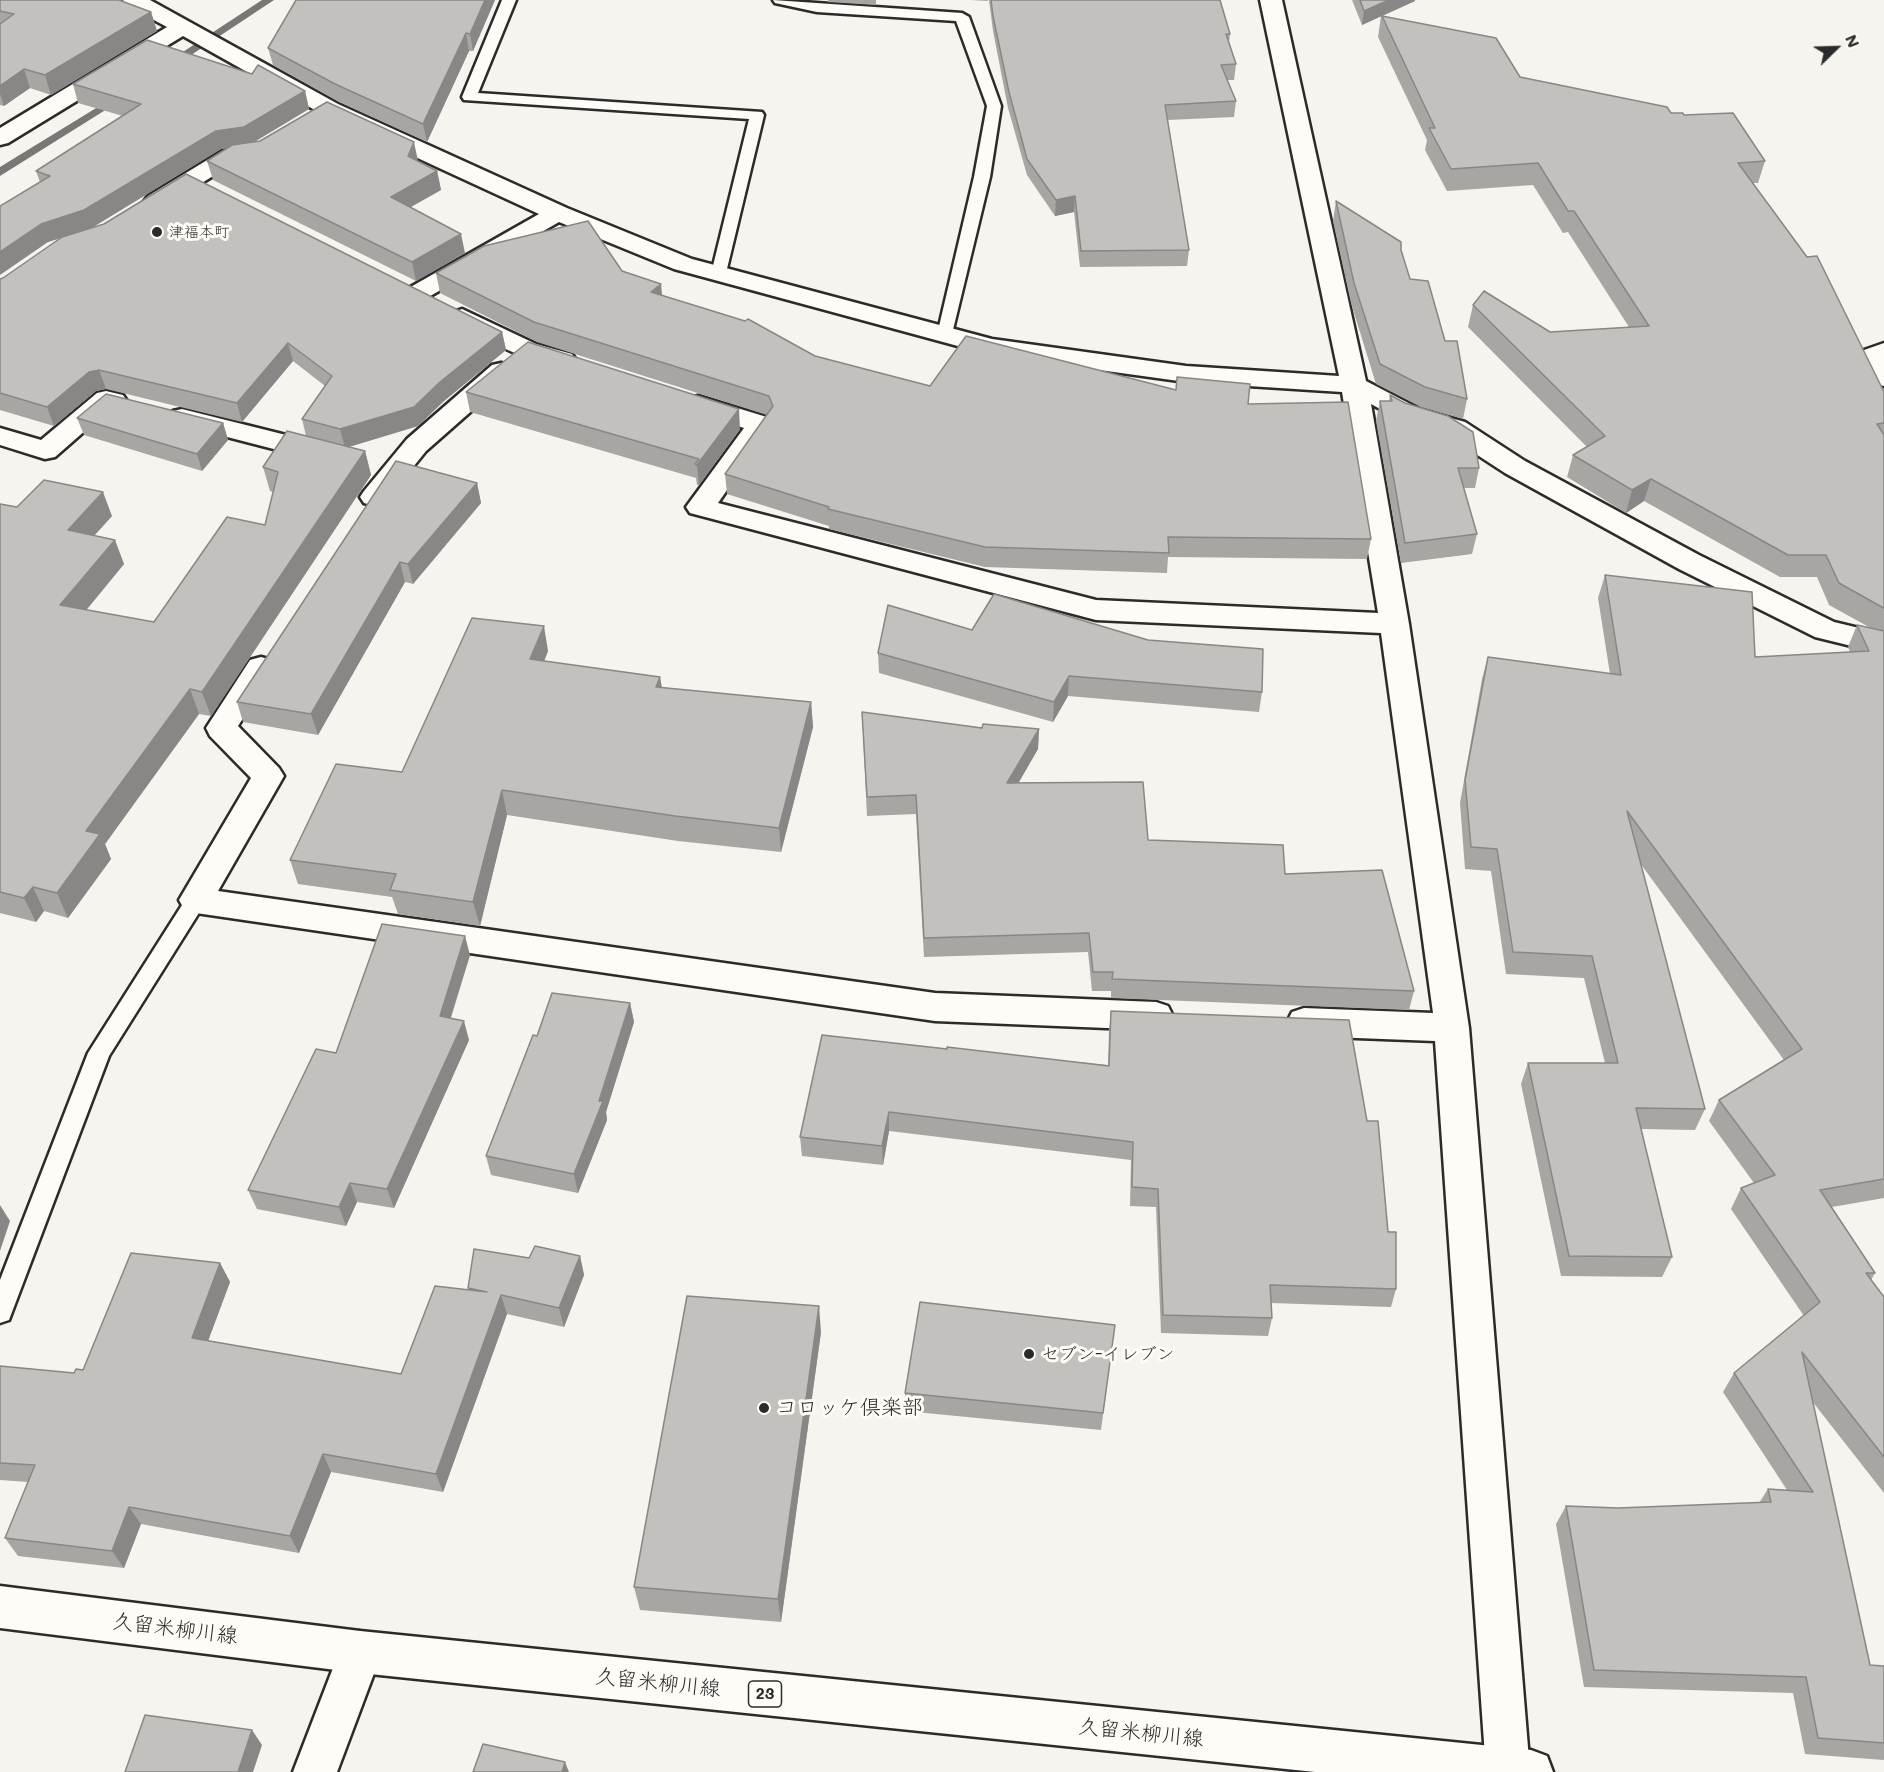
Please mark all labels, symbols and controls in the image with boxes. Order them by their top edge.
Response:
north arrow [1806,18,1866,78]
text: N [1841,31,1865,50]
place label: 津福本町 [169,223,229,241]
marker: 津福本町 [150,225,164,239]
place label: セブン-イレブン [1041,1343,1175,1365]
marker: セブン-イレブン [1022,1347,1036,1361]
place label: コロッケ倶楽部 [776,1395,923,1421]
marker: コロッケ倶楽部 [757,1401,771,1415]
street label: 久留米柳川線 [111,1609,239,1649]
street label: 久留米柳川線 [594,1664,722,1702]
road number: 23 [748,1681,782,1707]
street label: 久留米柳川線 [1077,1714,1205,1752]

